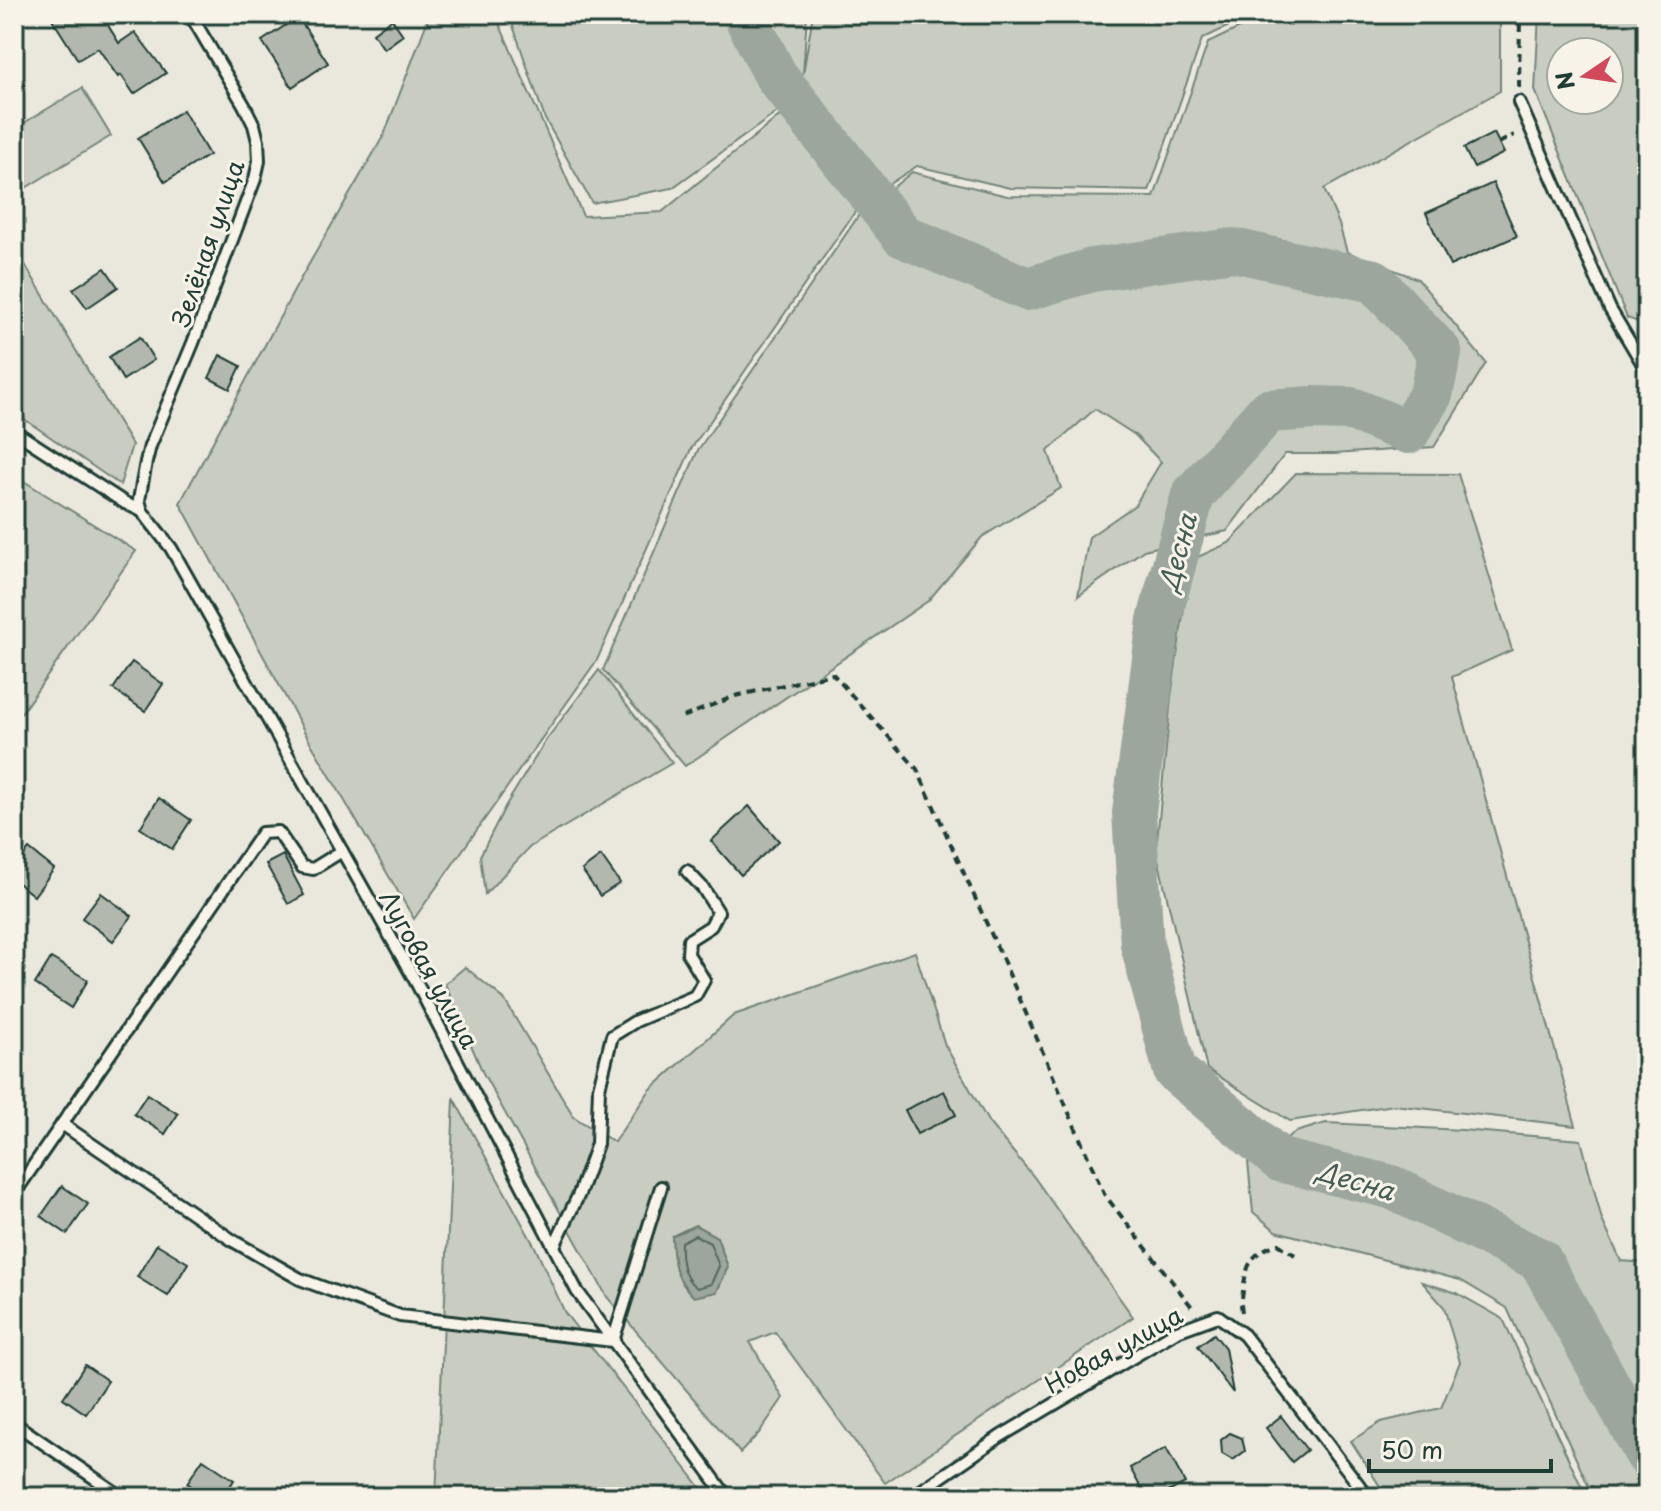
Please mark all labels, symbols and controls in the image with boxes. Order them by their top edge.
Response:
north arrow [1545,36,1625,116]
text: N [1546,69,1582,93]
street label: Зелёная улица [162,155,252,331]
water label: Десна [1148,508,1206,597]
street label: Луговая улица [371,883,489,1055]
water label: Десна [1311,1150,1400,1210]
street label: Новая улица [1037,1296,1189,1402]
scale bar [1369,1423,1551,1473]
text: 50 m [1381,1431,1443,1467]

